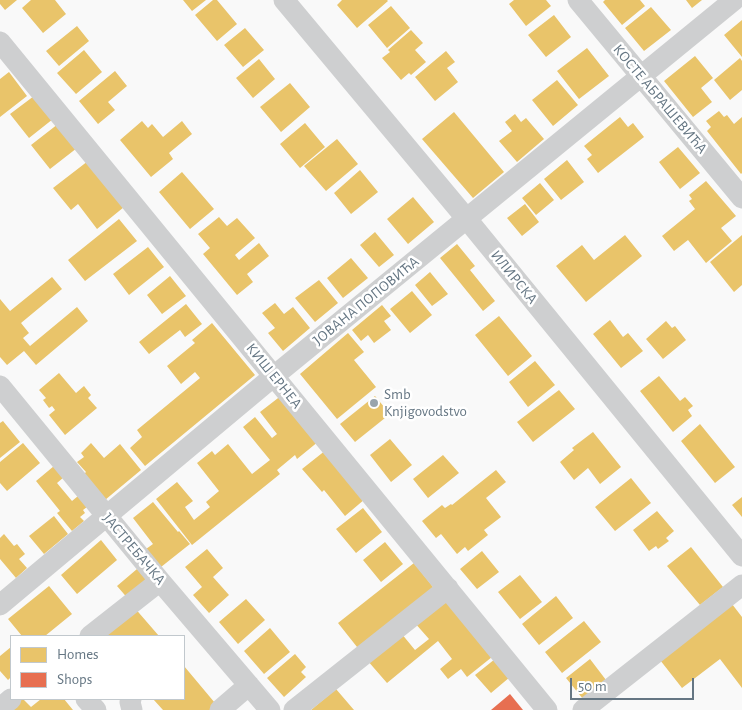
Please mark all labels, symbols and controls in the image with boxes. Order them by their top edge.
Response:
street label: КОСТЕ АБРАШЕВИЋА [609,41,711,157]
street label: ИЛИРСКА [487,246,541,308]
street label: ЈОВАНА ПОПОВИЋА [309,253,423,349]
street label: КИШ ЕРНЕА [242,340,306,412]
place label: Smb Knjigovodstvo [384,385,467,420]
marker: Smb Knjigovodstvo [368,397,380,409]
street label: ЈАСТРЕБАЧКА [99,509,169,589]
legend [10,635,185,700]
text: Homes [57,647,99,662]
scale bar [572,668,696,700]
text: Shops [57,672,92,687]
text: 50 m [578,679,607,694]

